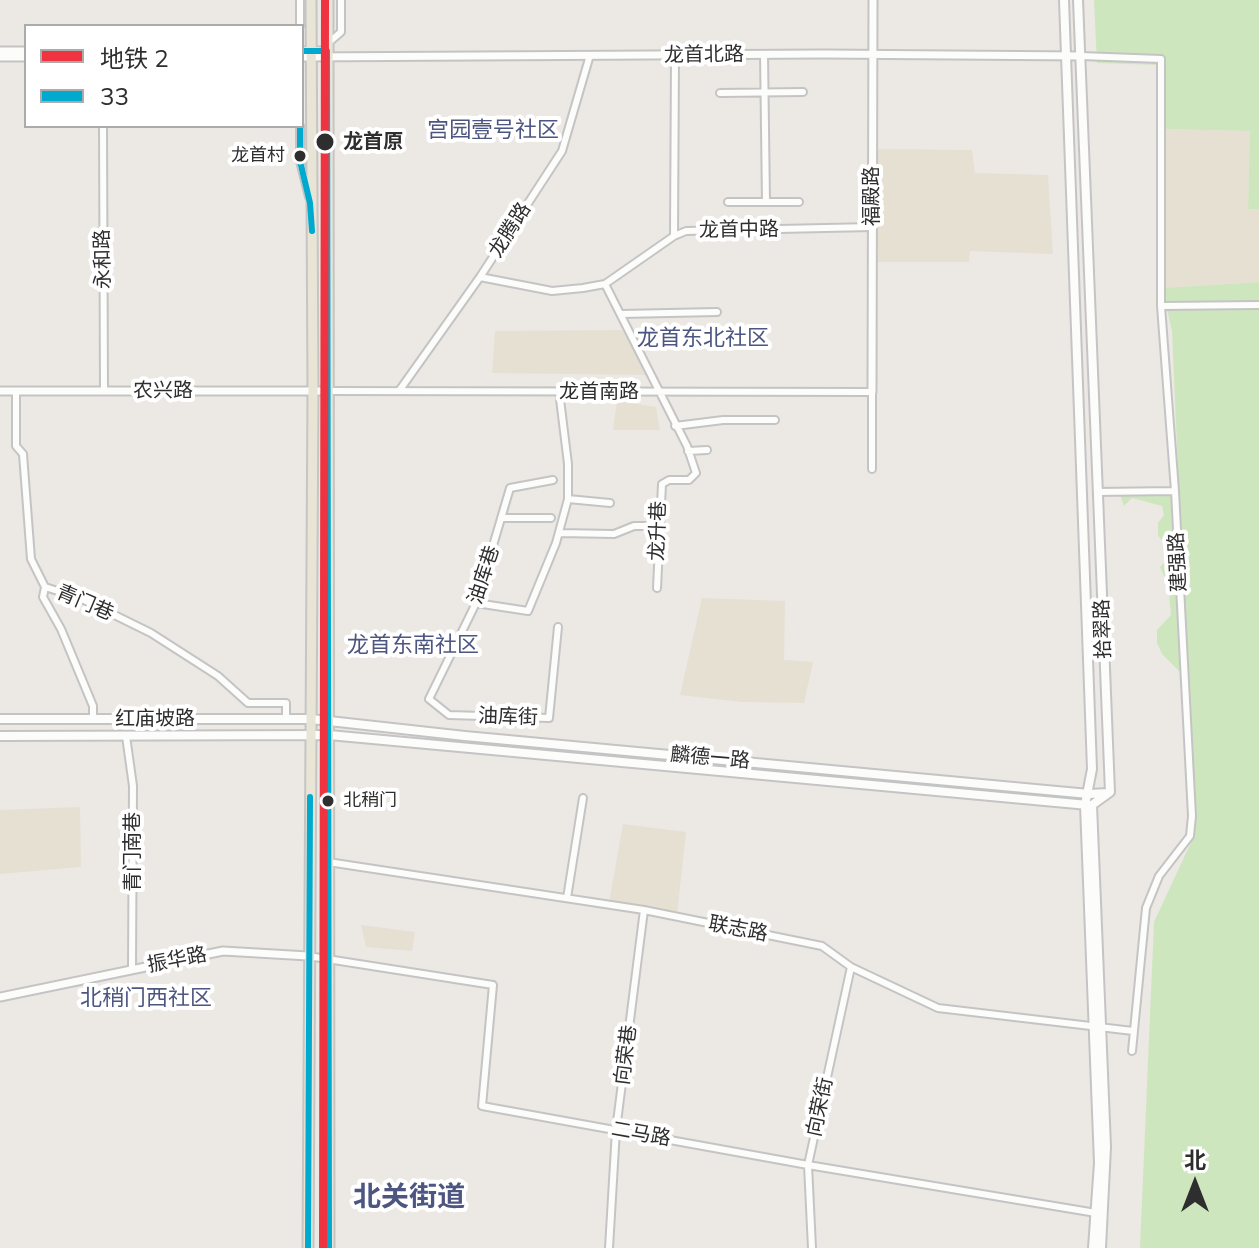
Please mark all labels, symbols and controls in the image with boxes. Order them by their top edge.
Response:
legend [24,24,304,128]
street label: 龙首北路 [664,42,744,68]
text: 地铁 2 [100,43,169,73]
text: 33 [100,81,129,111]
district label: 宫园壹号社区 [427,117,559,143]
place label: 龙首原 [343,130,403,154]
marker: 龙首原 [314,131,336,153]
place label: 龙首村 [231,145,285,167]
marker: 龙首村 [292,148,308,164]
street label: 福殿路 [860,166,884,226]
street label: 龙腾路 [484,198,536,262]
street label: 龙首中路 [699,217,779,243]
street label: 永和路 [90,229,116,289]
district label: 龙首东北社区 [637,325,769,351]
street label: 农兴路 [133,379,193,403]
street label: 龙首南路 [559,380,639,404]
street label: 龙升巷 [645,501,671,561]
street label: 建强路 [1164,531,1192,593]
street label: 油库巷 [463,543,505,607]
street label: 青门巷 [53,580,117,626]
street label: 拾翠路 [1090,599,1116,659]
district label: 龙首东南社区 [347,632,479,658]
street label: 油库街 [478,704,538,730]
street label: 红庙坡路 [115,707,195,731]
street label: 麟德一路 [669,743,751,773]
place label: 北稍门 [343,790,397,812]
marker: 北稍门 [320,793,336,809]
street label: 青门南巷 [121,812,145,892]
street label: 联志路 [706,911,770,947]
street label: 振华路 [145,942,209,978]
district label: 北稍门西社区 [80,985,212,1011]
street label: 向荣巷 [610,1024,642,1086]
street label: 向荣街 [802,1075,838,1139]
street label: 二马路 [609,1117,673,1151]
north arrow [1155,1144,1235,1224]
text: 北 [1184,1146,1206,1174]
district label: 北关街道 [353,1181,465,1215]

